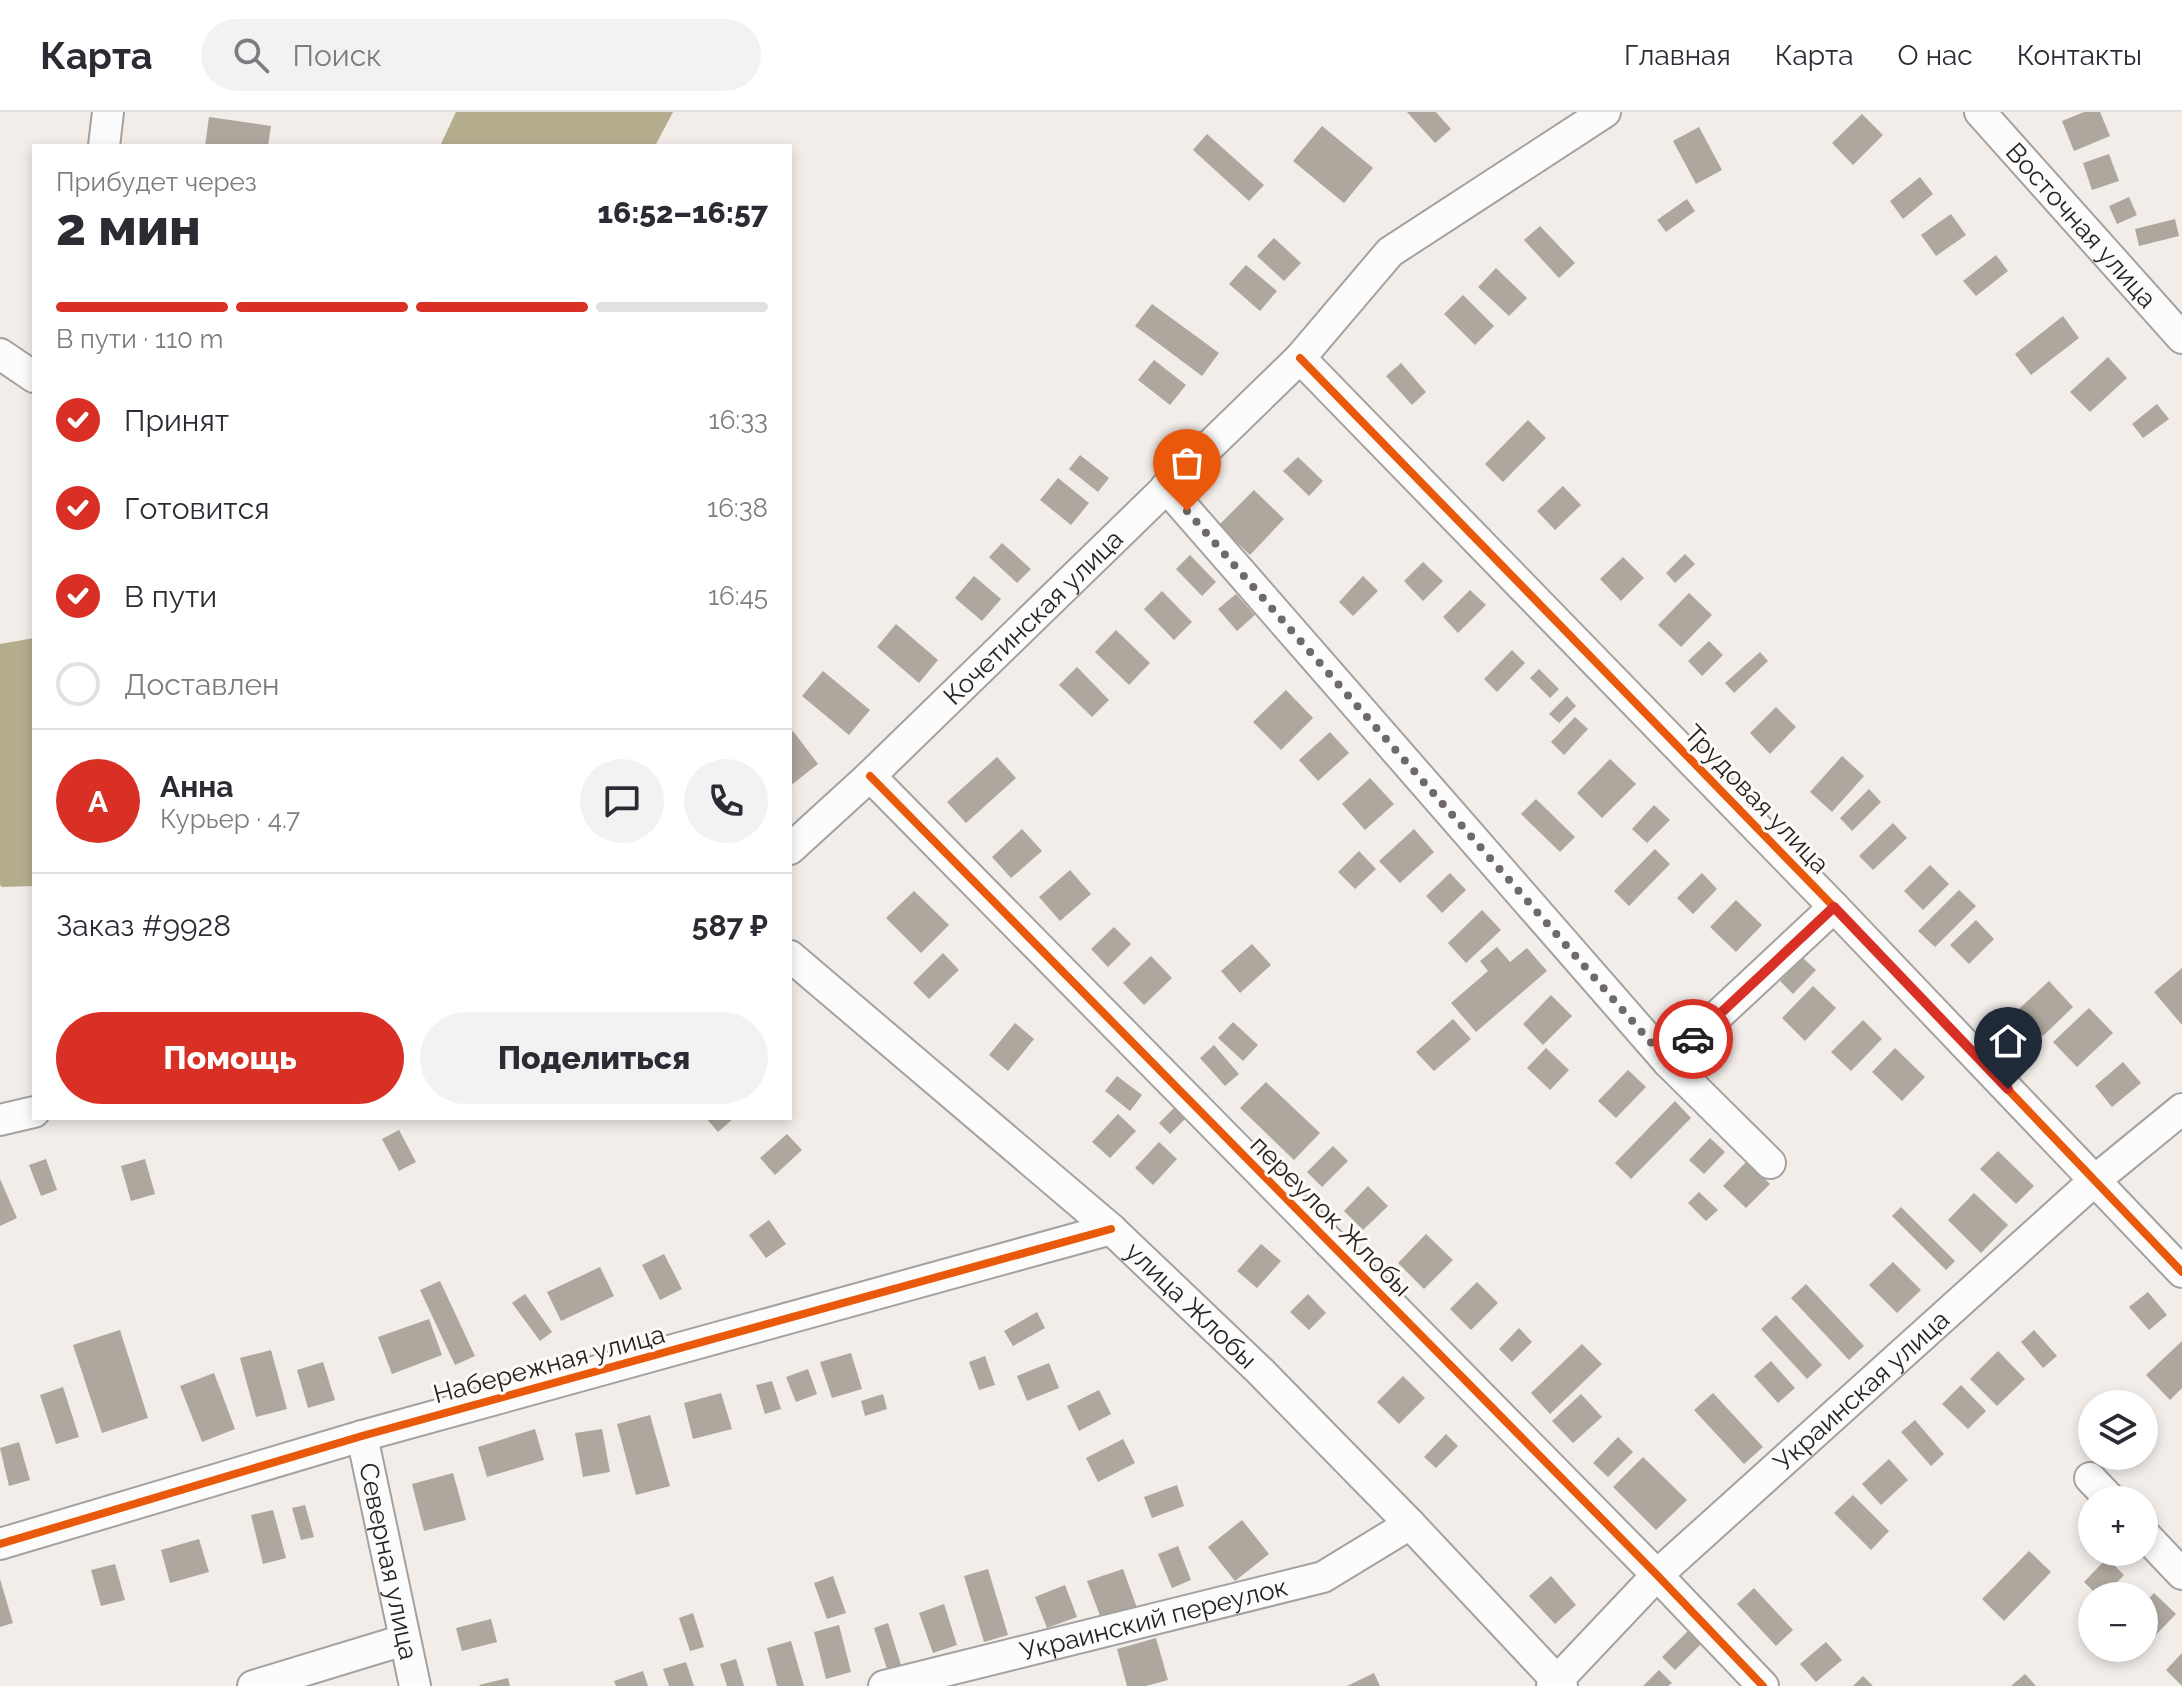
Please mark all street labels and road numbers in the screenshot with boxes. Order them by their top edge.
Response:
street label: Восточная улица [2000,137,2163,314]
street label: Кочетинская улица [938,524,1129,711]
street label: Трудовая улица [1679,719,1835,879]
street label: переулок Жлобы [1244,1129,1418,1303]
street label: улица Жлобы [1119,1236,1263,1375]
street label: Украинская улица [1768,1304,1955,1477]
street label: Набережная улица [430,1319,668,1409]
street label: Северная улица [353,1460,424,1662]
street label: Украинский переулок [1017,1571,1291,1667]

